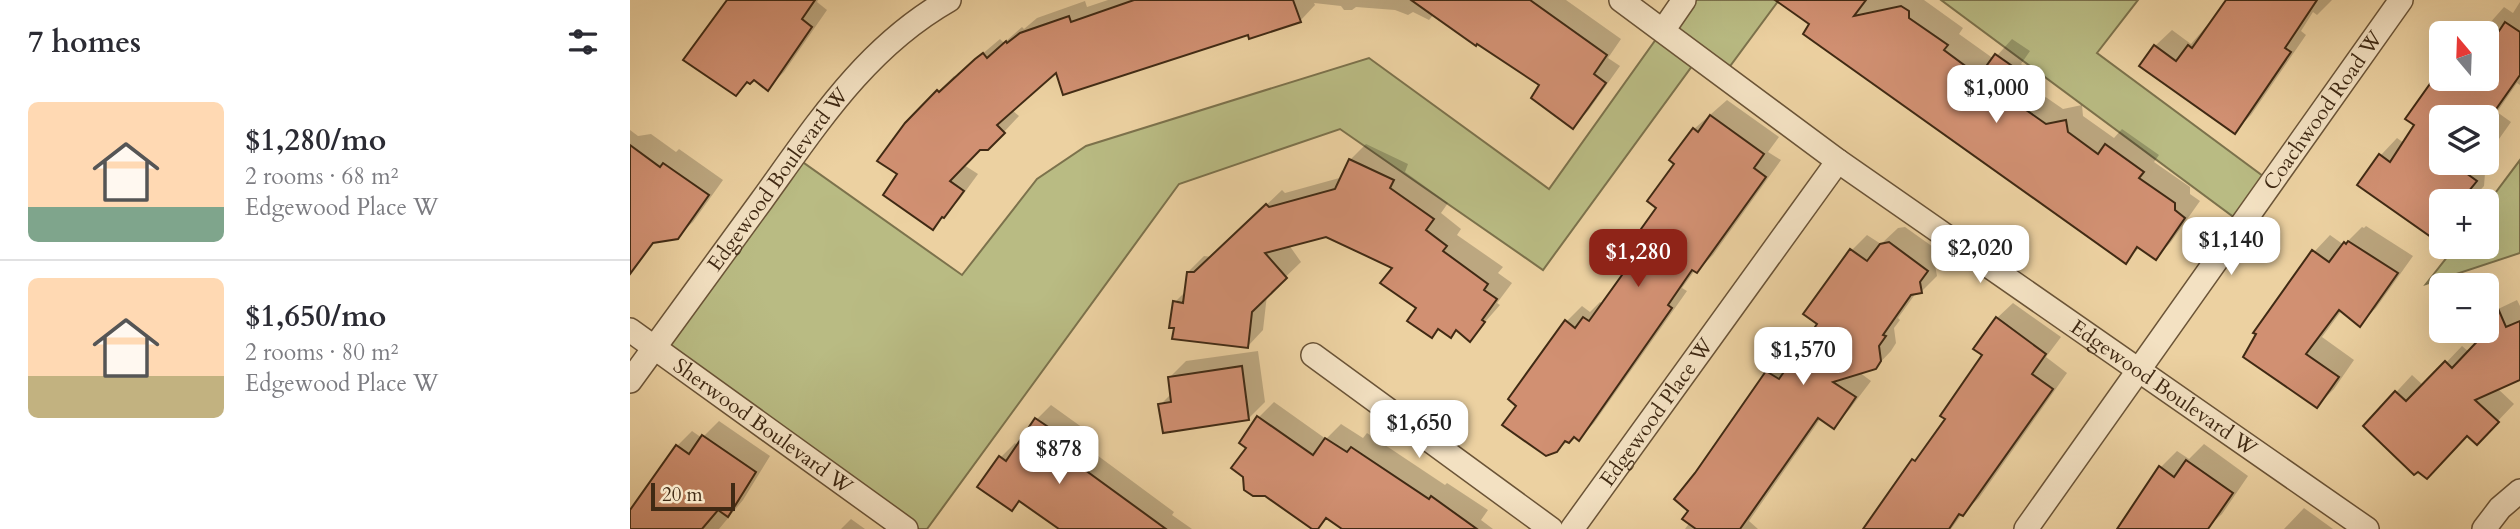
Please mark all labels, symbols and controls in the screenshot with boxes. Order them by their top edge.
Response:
north arrow [2429,21,2499,91]
map controls [2429,21,2499,343]
text: 7 homes [28,22,141,63]
icon: filters [564,23,602,61]
street label: Coachwood Road W [2256,24,2390,196]
pin: $1,000 [1939,66,2053,125]
text: $1,000 [1963,72,2029,103]
street label: Edgewood Boulevard W [700,81,855,277]
button: layers [2429,105,2499,175]
text: $1,280/mo [245,120,386,161]
icon: home [84,130,168,214]
text: 2 rooms · 68 m² [245,161,398,192]
button: + [2429,189,2499,259]
text: Edgewood Place W [245,192,438,223]
pin: $1,140 [2174,218,2288,277]
text: $1,140 [2198,224,2264,255]
pin: $2,020 [1923,226,2037,285]
pin: $1,280 [1581,230,1695,289]
text: $2,020 [1947,232,2013,263]
text: $1,280 [1605,236,1671,267]
button: − [2429,273,2499,343]
text: $1,650/mo [245,296,386,337]
icon: home [84,306,168,390]
street label: Edgewood Boulevard W [2065,312,2264,463]
pin: $1,570 [1746,328,1860,387]
street label: Edgewood Place W [1593,332,1720,492]
text: $1,570 [1770,334,1836,365]
text: 2 rooms · 80 m² [245,337,398,368]
street label: Sherwood Boulevard W [667,351,859,501]
text: Edgewood Place W [245,368,438,399]
pin: $1,650 [1362,400,1476,460]
text: $1,650 [1386,407,1452,438]
pin: $878 [1018,426,1100,486]
text: $878 [1035,433,1083,464]
scale bar [651,480,735,512]
text: 20 m [662,482,703,508]

